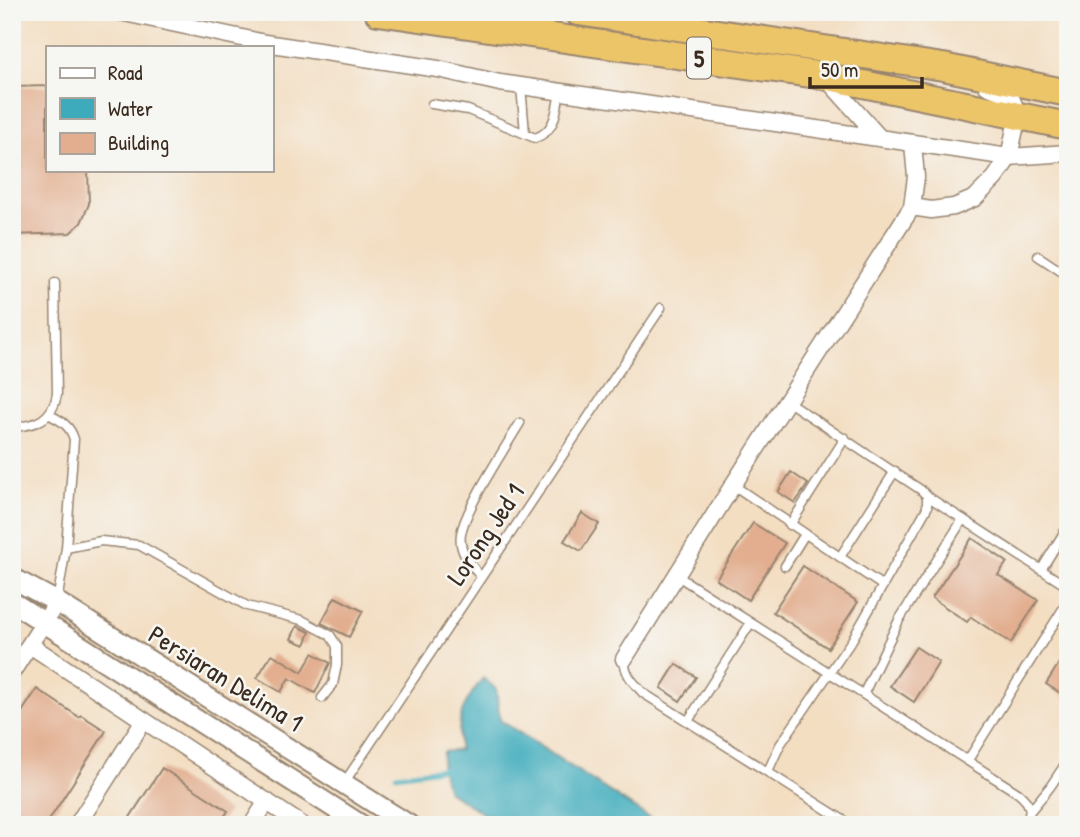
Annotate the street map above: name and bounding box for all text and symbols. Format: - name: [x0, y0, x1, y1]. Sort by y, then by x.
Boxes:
- road number: 5: [687, 38, 711, 78]
- legend: [46, 46, 273, 172]
- scale bar: [810, 46, 922, 90]
- text: 50 m: [821, 55, 858, 84]
- text: Road: [108, 58, 142, 87]
- text: Water: [108, 94, 153, 123]
- text: Building: [108, 128, 169, 157]
- street label: Lorong Jed 1: [438, 476, 532, 592]
- street label: Persiaran Delima 1: [142, 617, 310, 739]

